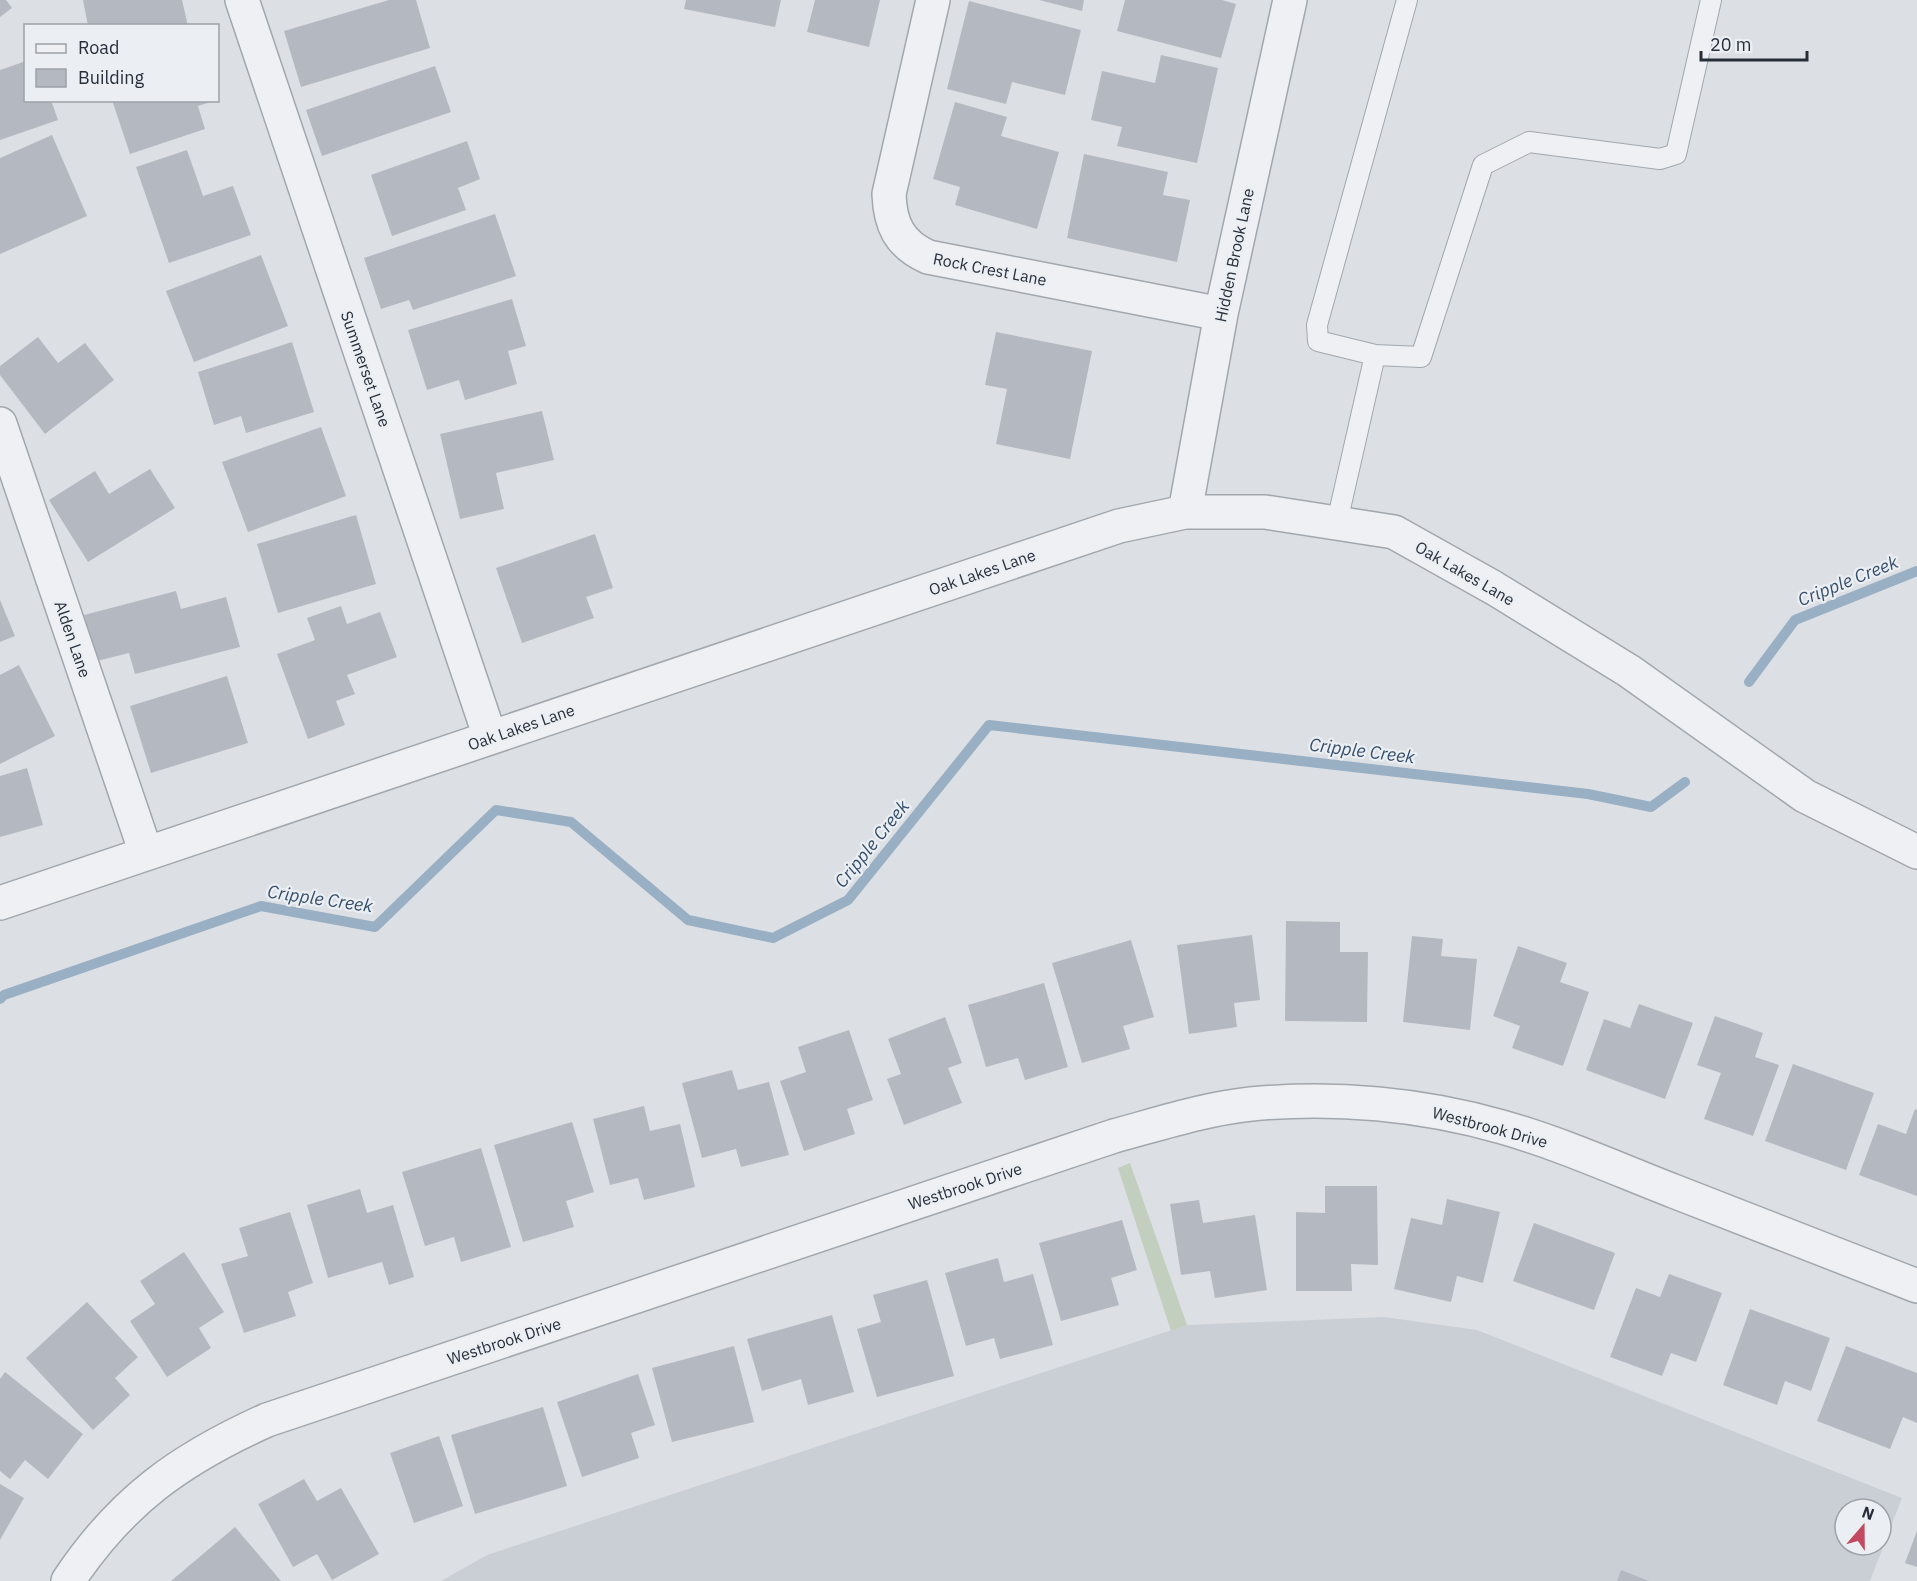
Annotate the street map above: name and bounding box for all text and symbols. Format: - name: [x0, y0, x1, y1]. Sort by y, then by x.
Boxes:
- legend: [24, 24, 219, 102]
- scale bar: [1701, 24, 1808, 62]
- text: 20 m: [1710, 33, 1752, 56]
- text: Road: [78, 36, 119, 59]
- text: Building: [78, 66, 145, 89]
- street label: Hidden Brook Lane: [1210, 186, 1258, 324]
- street label: Rock Crest Lane: [932, 248, 1049, 290]
- street label: Summerset Lane: [337, 308, 395, 430]
- street label: Oak Lakes Lane: [1412, 536, 1518, 610]
- street label: Oak Lakes Lane: [926, 544, 1038, 600]
- water label: Cripple Creek: [1794, 550, 1902, 611]
- street label: Alden Lane: [51, 598, 96, 680]
- street label: Oak Lakes Lane: [465, 699, 577, 755]
- water label: Cripple Creek: [1308, 733, 1417, 768]
- water label: Cripple Creek: [829, 795, 914, 892]
- water label: Cripple Creek: [266, 880, 375, 917]
- street label: Westbrook Drive: [1430, 1102, 1550, 1152]
- street label: Westbrook Drive: [906, 1158, 1025, 1214]
- street label: Westbrook Drive: [445, 1313, 564, 1369]
- north arrow: [1833, 1497, 1893, 1557]
- text: N: [1859, 1502, 1877, 1524]

